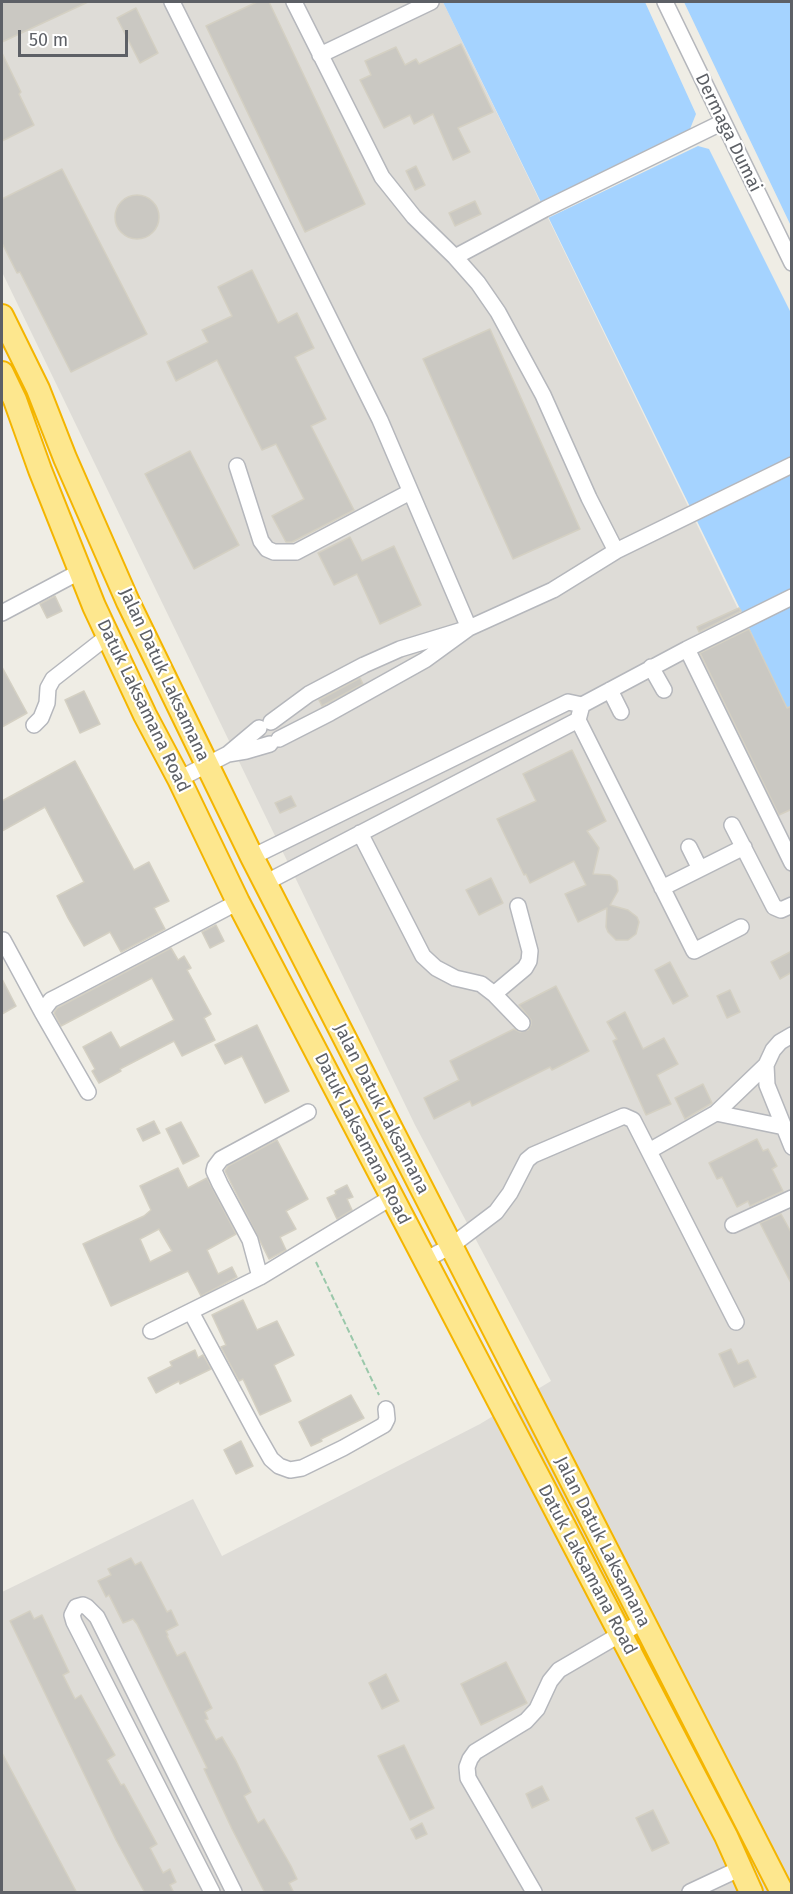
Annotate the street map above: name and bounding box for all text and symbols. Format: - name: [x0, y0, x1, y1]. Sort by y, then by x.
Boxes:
- scale bar: [21, 18, 130, 56]
- text: 50 m: [29, 29, 68, 51]
- street label: Dermaga Dumai: [690, 70, 766, 196]
- street label: Jalan Datuk Laksamana: [114, 585, 214, 765]
- street label: Datuk Laksamana Road: [92, 616, 194, 796]
- street label: Jalan Datuk Laksamana: [329, 1020, 433, 1198]
- street label: Datuk Laksamana Road: [309, 1050, 415, 1228]
- street label: Jalan Datuk Laksamana: [550, 1453, 654, 1631]
- street label: Datuk Laksamana Road: [533, 1481, 641, 1659]

